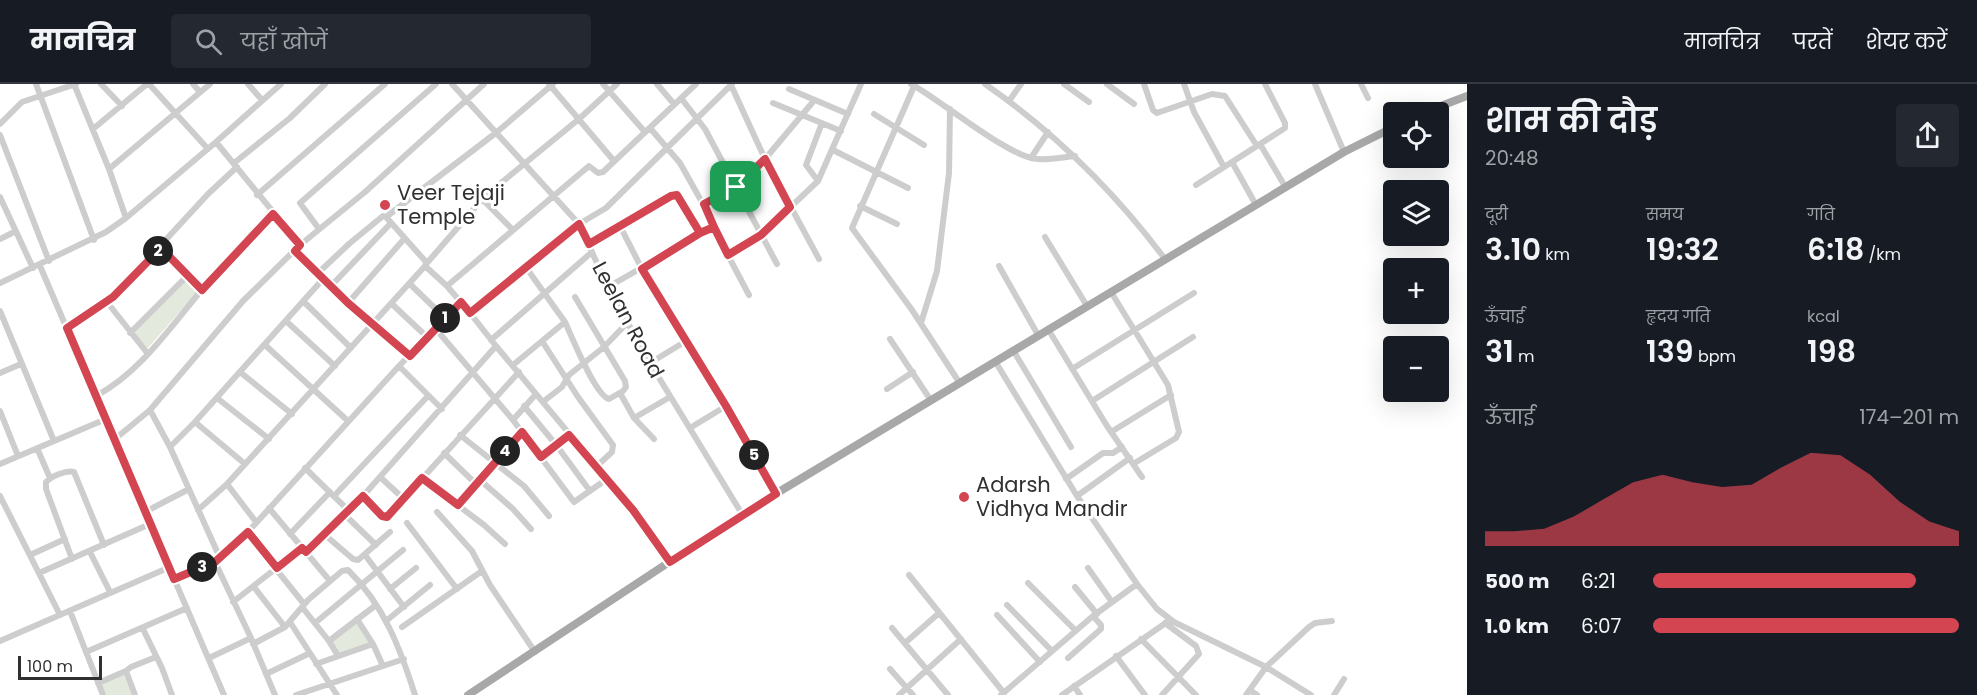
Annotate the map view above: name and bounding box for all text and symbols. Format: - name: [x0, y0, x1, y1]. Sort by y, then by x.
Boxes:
- search box: [171, 14, 591, 68]
- text: मानचित्र: [30, 21, 135, 60]
- icon: search: [192, 25, 225, 58]
- text: यहाँ खोजें: [240, 26, 327, 57]
- text: मानचित्र: [1684, 27, 1760, 56]
- text: परतें: [1793, 27, 1832, 56]
- text: शेयर करें: [1865, 27, 1947, 56]
- text: शाम की दौड़: [1485, 97, 1657, 144]
- map controls: [1383, 102, 1449, 402]
- button: locate: [1383, 102, 1449, 168]
- button: share: [1896, 104, 1959, 167]
- text: 20:48: [1485, 144, 1539, 172]
- pin: [710, 161, 761, 212]
- icon: arrive: [719, 170, 752, 203]
- place label: Veer Tejaji Temple: [397, 178, 505, 231]
- button: layers: [1383, 180, 1449, 246]
- marker: Veer Tejaji Temple: [378, 198, 392, 212]
- text: दूरी: [1485, 203, 1508, 226]
- text: समय: [1646, 203, 1683, 226]
- text: गति: [1807, 203, 1835, 226]
- text: 3.10: [1485, 228, 1541, 271]
- text: 19:32: [1646, 228, 1719, 271]
- text: 6:18: [1807, 228, 1864, 271]
- pin: 2: [143, 236, 173, 266]
- text: 2: [153, 239, 163, 262]
- text: km: [1541, 243, 1570, 266]
- text: /km: [1864, 243, 1901, 266]
- street label: Leelan Road: [586, 256, 671, 383]
- button: +: [1383, 258, 1449, 324]
- pin: 1: [430, 303, 460, 333]
- text: ऊँचाई: [1485, 305, 1525, 328]
- text: हृदय गति: [1646, 305, 1710, 328]
- text: kcal: [1807, 305, 1840, 328]
- text: 1: [442, 306, 448, 329]
- text: 31: [1485, 330, 1514, 373]
- text: 139: [1646, 330, 1694, 373]
- text: 198: [1807, 330, 1856, 373]
- button: −: [1383, 336, 1449, 402]
- text: m: [1514, 345, 1535, 368]
- text: bpm: [1694, 345, 1736, 368]
- text: ऊँचाई: [1485, 403, 1534, 431]
- text: 174–201 m: [1859, 403, 1959, 431]
- pin: 4: [490, 436, 520, 466]
- text: 4: [500, 439, 510, 462]
- pin: 5: [739, 440, 769, 470]
- text: 5: [749, 443, 759, 466]
- place label: Adarsh Vidhya Mandir: [976, 470, 1128, 523]
- marker: Adarsh Vidhya Mandir: [957, 490, 971, 504]
- pin: 3: [187, 552, 217, 582]
- text: 3: [197, 555, 207, 578]
- text: 500 m: [1485, 567, 1550, 595]
- text: 6:21: [1581, 567, 1616, 595]
- text: 1.0 km: [1485, 612, 1549, 640]
- text: 6:07: [1581, 612, 1621, 640]
- scale bar: [18, 653, 102, 680]
- text: 100 m: [27, 655, 73, 678]

